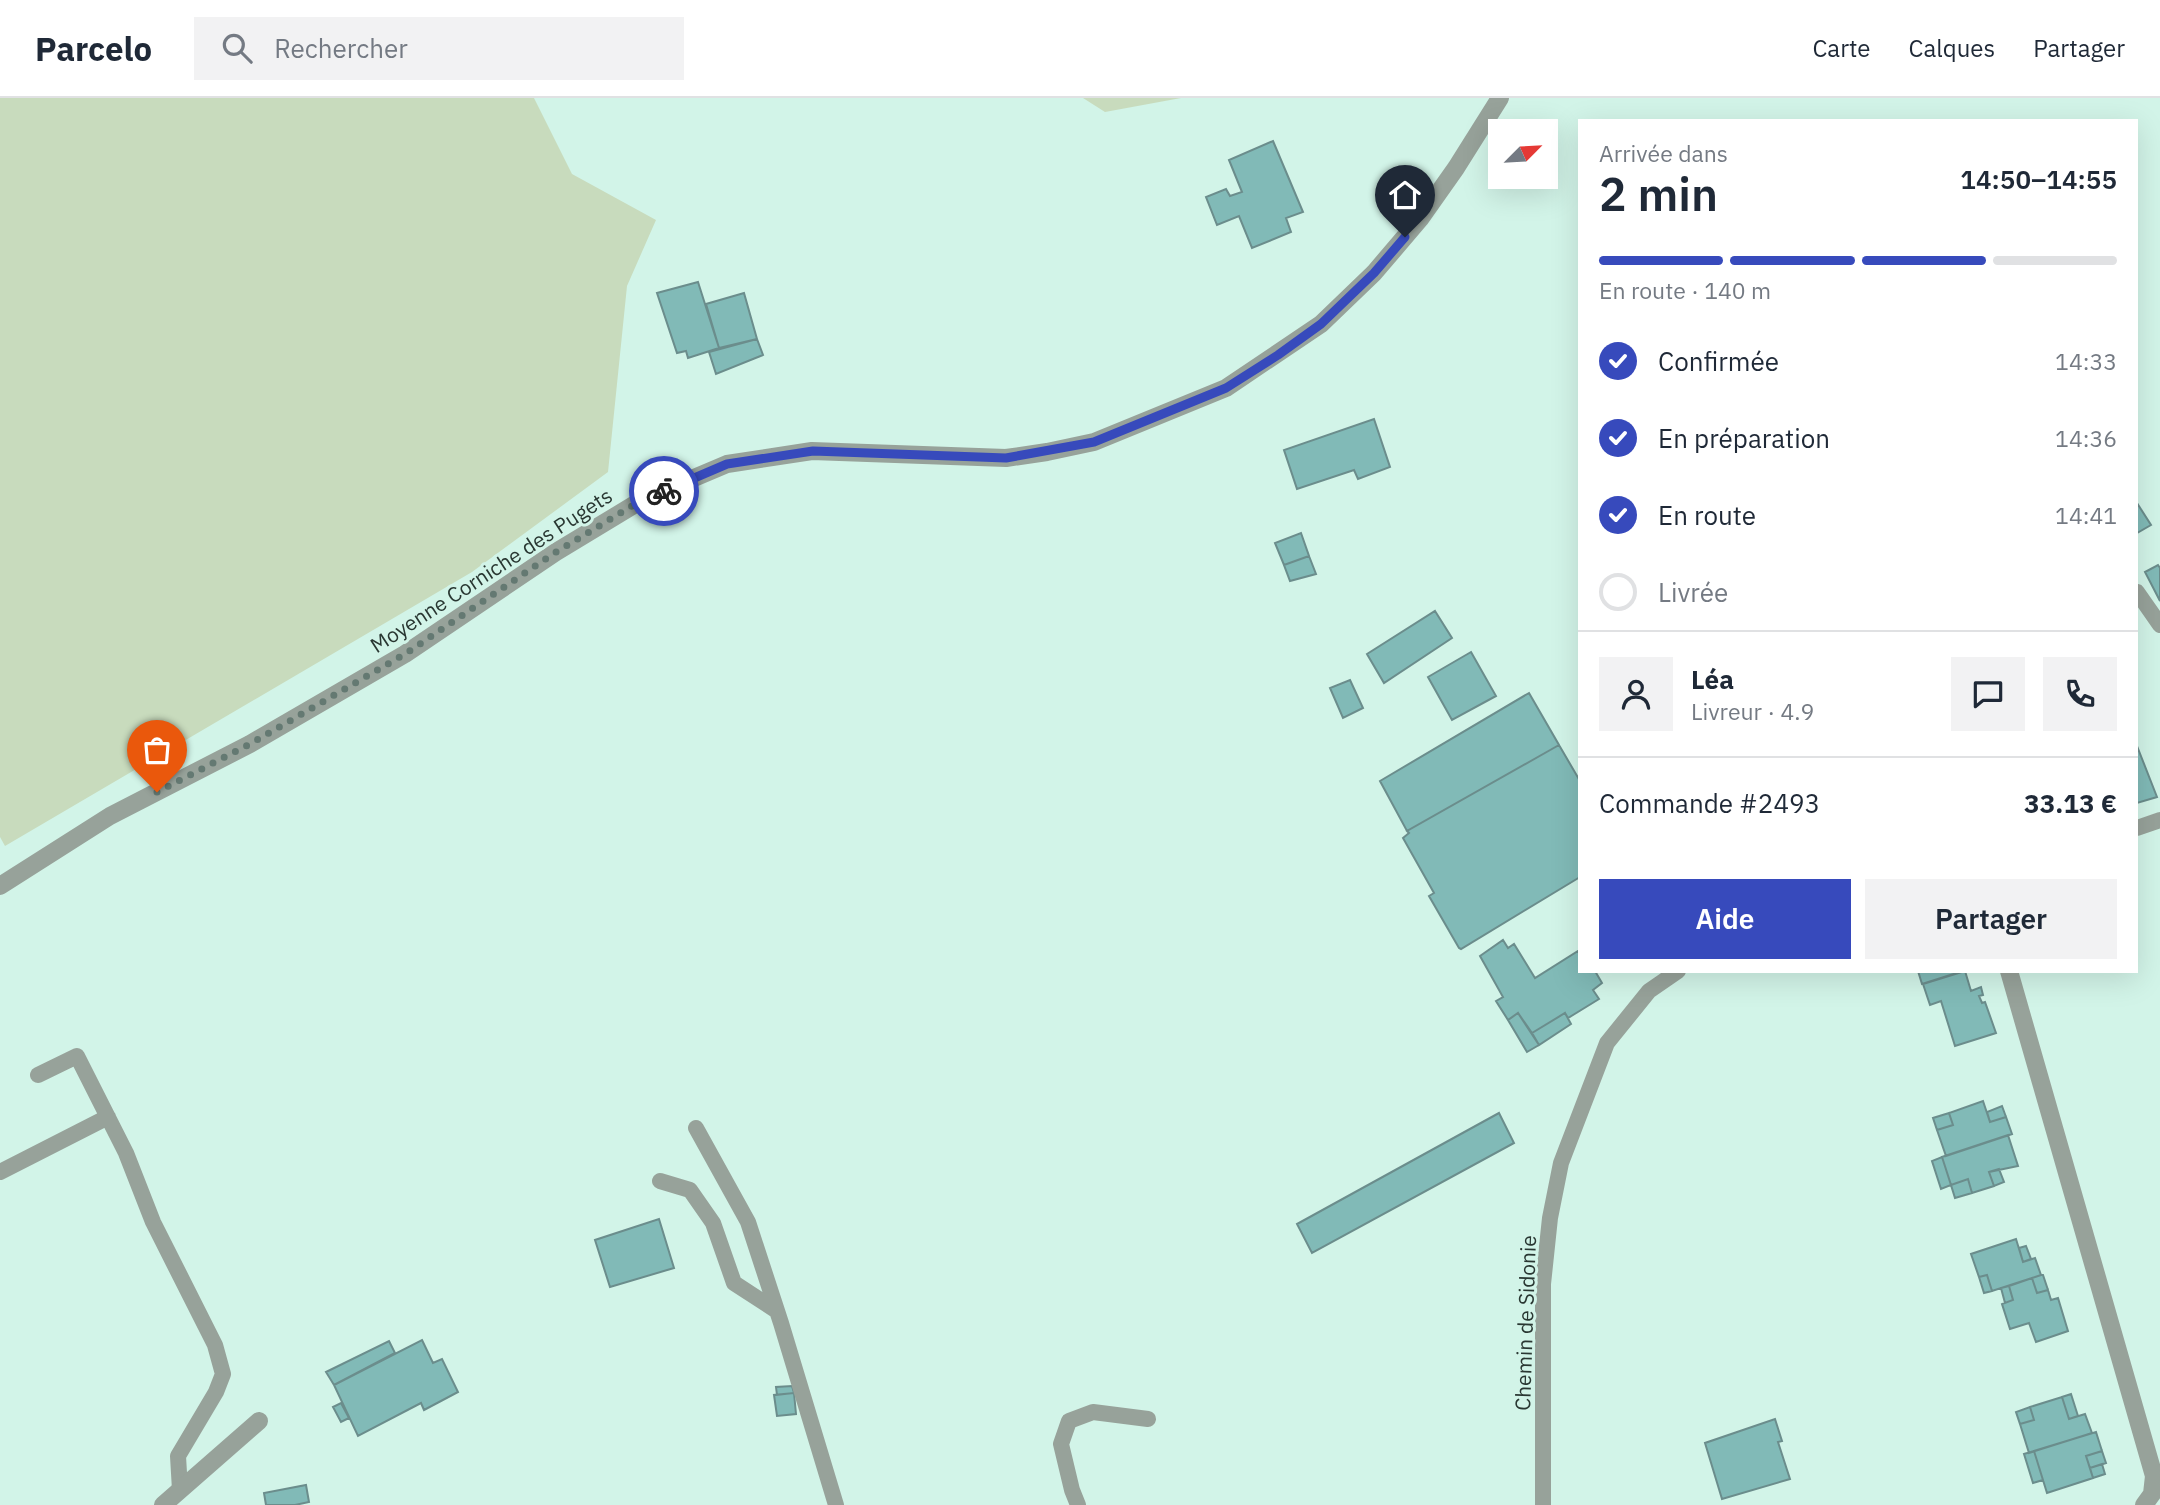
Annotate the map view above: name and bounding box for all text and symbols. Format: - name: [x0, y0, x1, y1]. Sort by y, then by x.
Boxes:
- search box: [194, 17, 684, 80]
- text: Parcelo: [35, 27, 152, 70]
- icon: search: [218, 29, 256, 67]
- text: Rechercher: [274, 31, 408, 65]
- text: Carte: [1812, 32, 1871, 64]
- text: Calques: [1909, 32, 1995, 64]
- text: Partager: [2033, 32, 2125, 64]
- north arrow: [1488, 119, 1558, 189]
- map controls: [1488, 119, 1558, 189]
- text: Arrivée dans: [1599, 138, 1728, 168]
- text: 14:50–14:55: [1960, 162, 2117, 196]
- text: 2 min: [1599, 164, 1718, 224]
- pin: [1375, 165, 1435, 237]
- icon: home: [1386, 176, 1424, 214]
- text: En route · 140 m: [1599, 275, 1771, 305]
- icon: check: [1599, 342, 1637, 380]
- text: Confirmée: [1658, 344, 1779, 378]
- text: 14:33: [2055, 346, 2117, 376]
- icon: check: [1599, 419, 1637, 457]
- text: En préparation: [1658, 421, 1830, 455]
- text: 14:36: [2055, 423, 2117, 453]
- courier: [629, 456, 699, 526]
- icon: bike: [645, 472, 683, 510]
- street label: Moyenne Corniche des Pugets: [365, 481, 617, 659]
- icon: check: [1599, 496, 1637, 534]
- text: En route: [1658, 498, 1756, 532]
- text: 14:41: [2055, 500, 2117, 530]
- text: Livrée: [1658, 575, 1728, 609]
- button: person: [1599, 657, 1673, 731]
- button: chat: [1951, 657, 2025, 731]
- button: phone: [2043, 657, 2117, 731]
- text: Léa: [1691, 662, 1734, 696]
- text: Livreur · 4.9: [1691, 696, 1814, 726]
- pin: [127, 720, 187, 792]
- icon: bag: [138, 731, 176, 769]
- text: Commande #2493: [1599, 786, 1820, 820]
- text: 33.13 €: [2024, 786, 2117, 820]
- button: Aide: [1599, 879, 1851, 959]
- button: Partager: [1865, 879, 2117, 959]
- street label: Chemin de Sidonie: [1508, 1235, 1542, 1411]

